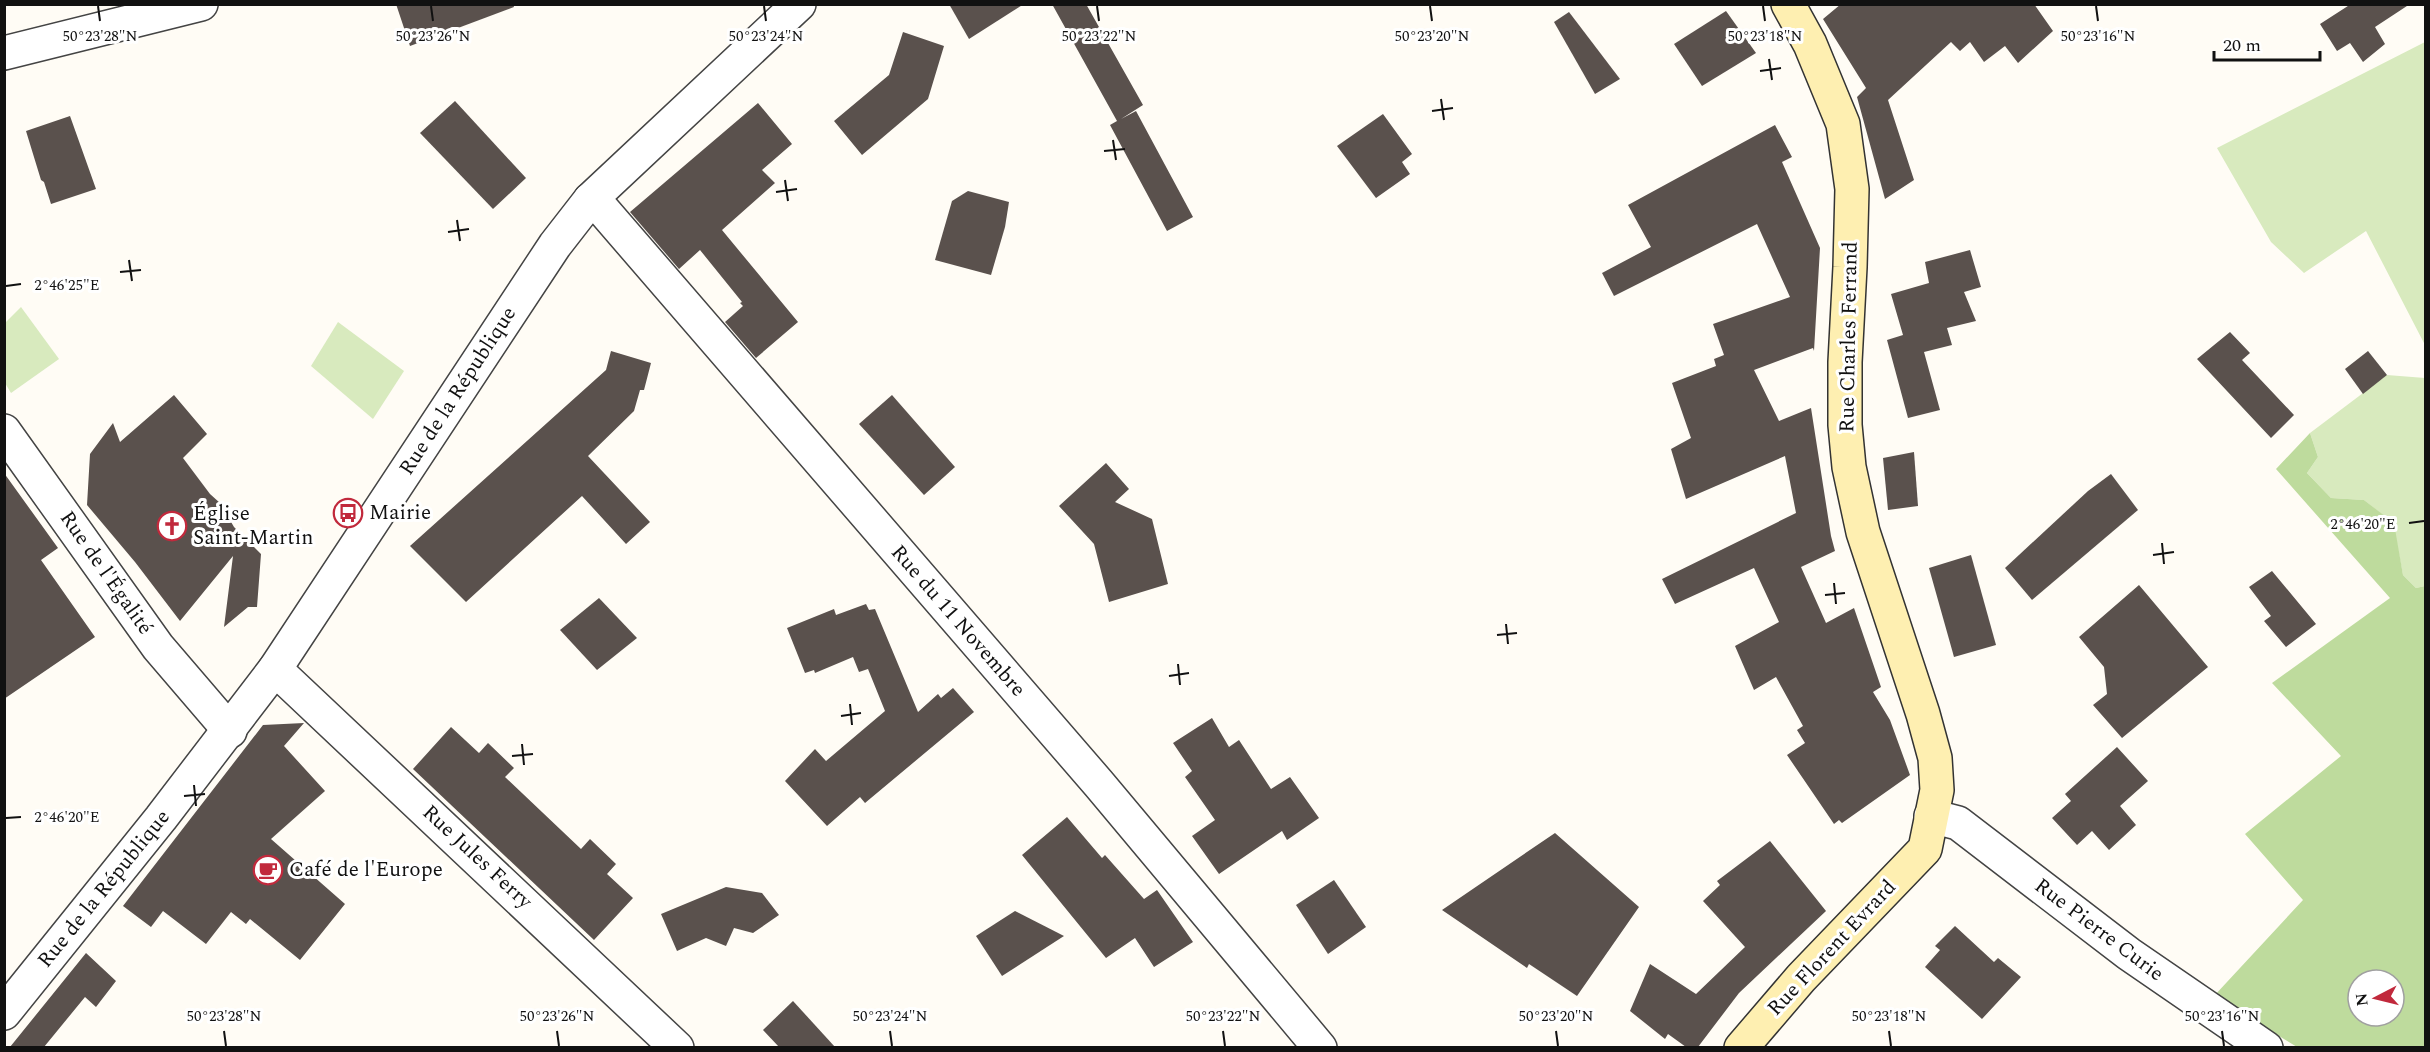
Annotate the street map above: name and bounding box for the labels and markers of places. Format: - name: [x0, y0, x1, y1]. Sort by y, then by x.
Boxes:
- bus stop icon: Mairie: [332, 497, 364, 529]
- place label: Mairie: [369, 497, 431, 529]
- place label: Église Saint-Martin: [193, 498, 314, 554]
- church icon: Église Saint-Martin: [156, 510, 188, 542]
- cafe icon: Café de l'Europe: [252, 854, 284, 886]
- place label: Café de l'Europe: [289, 854, 443, 886]

